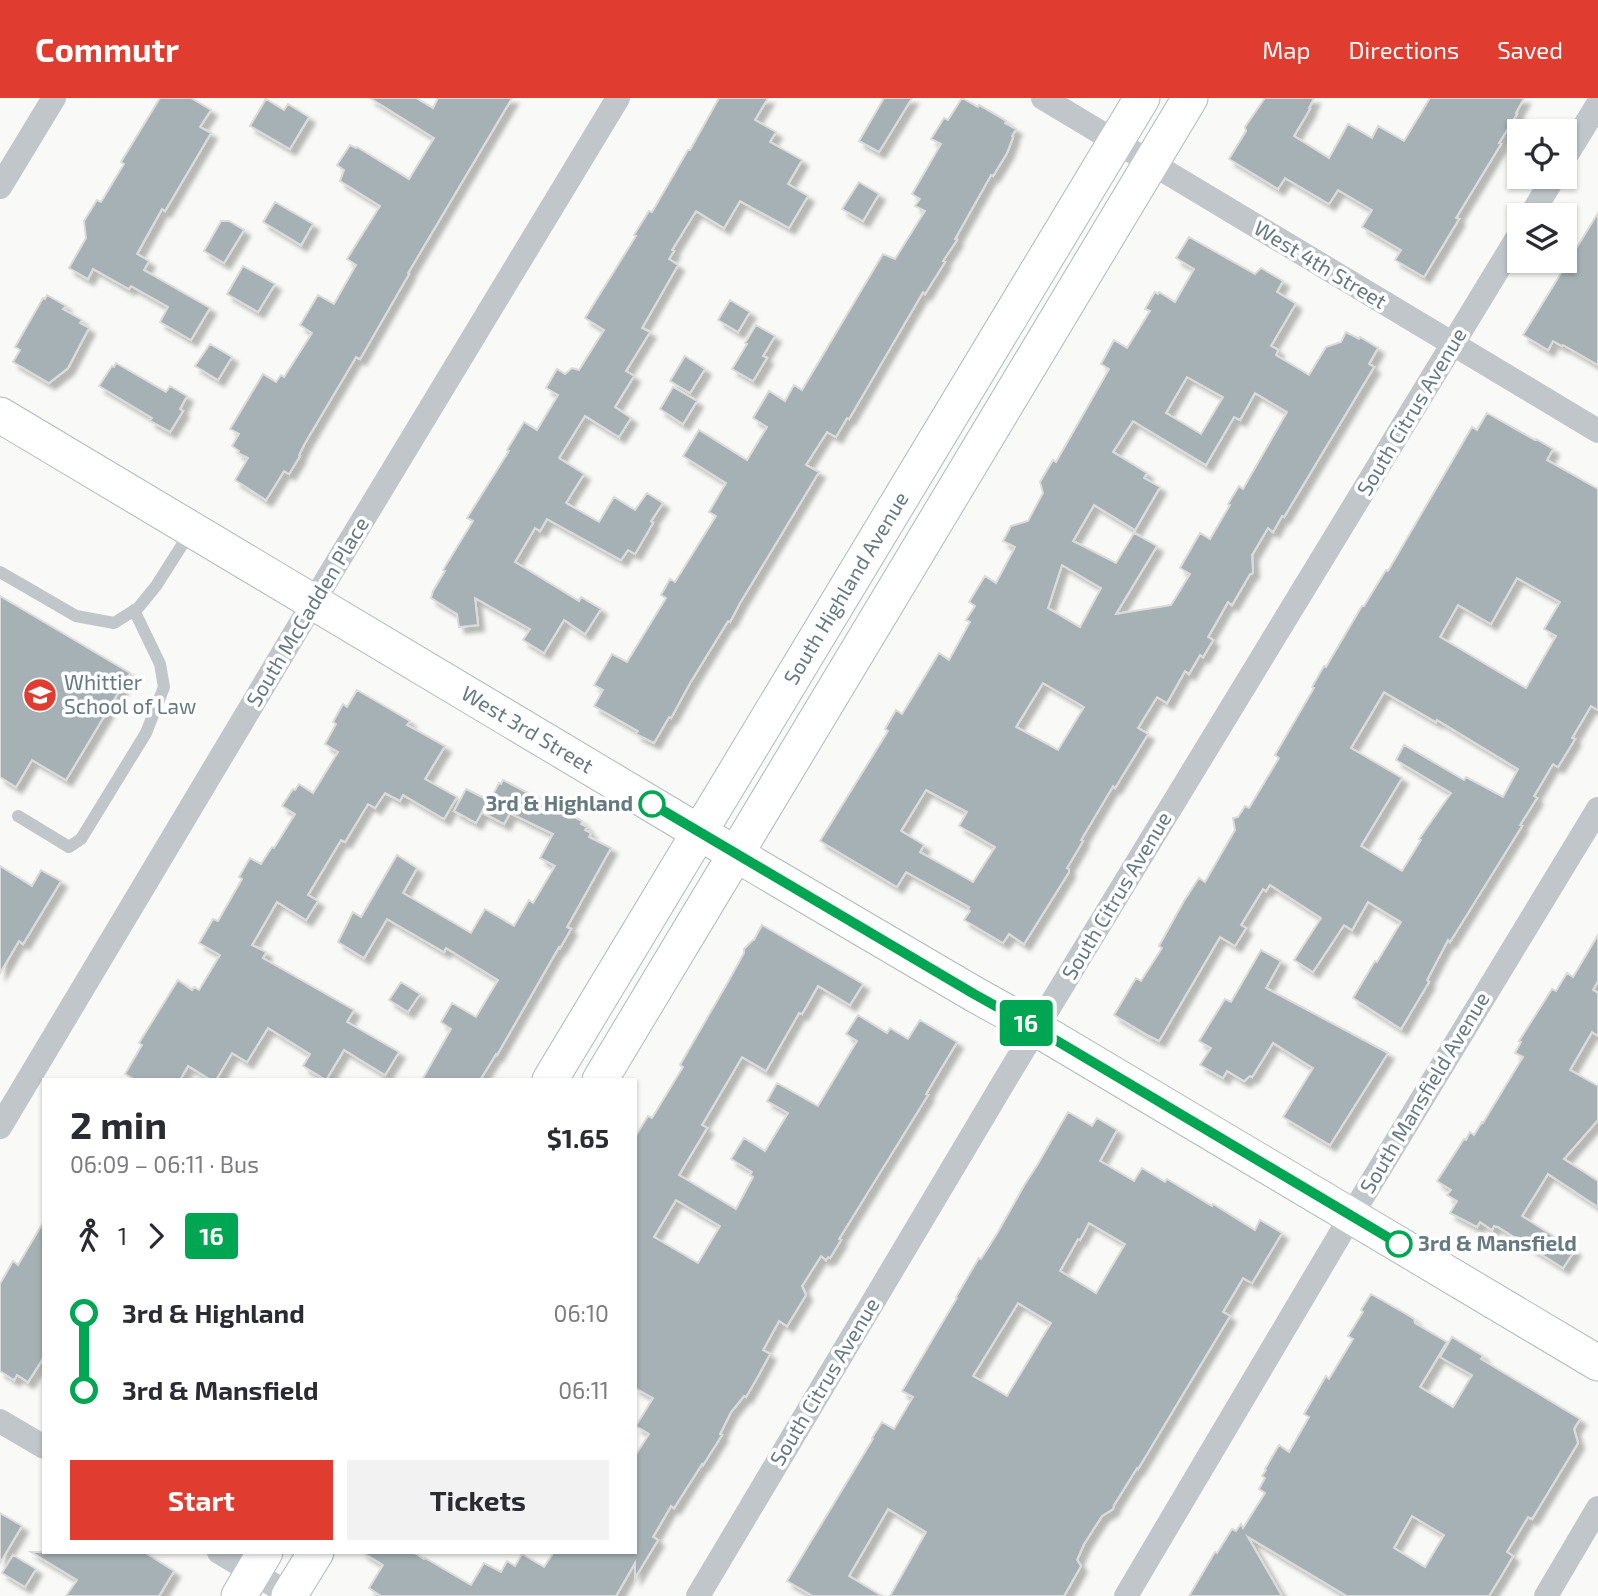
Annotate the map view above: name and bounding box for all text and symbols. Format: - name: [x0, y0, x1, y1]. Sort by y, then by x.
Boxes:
- text: Commutr: [35, 29, 179, 69]
- text: Map: [1262, 35, 1310, 64]
- text: Directions: [1348, 35, 1459, 64]
- text: Saved: [1497, 35, 1563, 64]
- map controls: [1507, 119, 1577, 273]
- button: locate: [1507, 119, 1577, 189]
- button: layers: [1507, 203, 1577, 273]
- street label: West 4th Street: [1250, 214, 1392, 313]
- street label: South Citrus Avenue: [1351, 323, 1471, 500]
- street label: South Highland Avenue: [777, 487, 913, 688]
- street label: South McCadden Place: [240, 512, 373, 710]
- place label: Whittier School of Law: [64, 669, 196, 718]
- school or university icon: Whittier School of Law: [21, 676, 59, 714]
- street label: West 3rd Street: [457, 680, 598, 777]
- place label: 3rd & Highland: [485, 790, 633, 815]
- marker: 3rd & Highland: [639, 791, 665, 817]
- street label: South Citrus Avenue: [1056, 807, 1176, 984]
- street label: South Mansfield Avenue: [1354, 987, 1494, 1197]
- line badge: 16: [995, 1000, 1058, 1046]
- text: 16: [1014, 1008, 1038, 1037]
- text: 2 min: [70, 1101, 167, 1147]
- text: $1.65: [547, 1122, 609, 1153]
- text: 06:09 – 06:11 · Bus: [70, 1150, 259, 1178]
- icon: walk: [70, 1217, 108, 1255]
- icon: forward: [137, 1217, 175, 1255]
- text: 16: [199, 1221, 224, 1250]
- text: 1: [118, 1222, 127, 1250]
- place label: 3rd & Mansfield: [1418, 1230, 1577, 1255]
- marker: 3rd & Mansfield: [1386, 1231, 1412, 1257]
- street label: South Citrus Avenue: [764, 1293, 884, 1470]
- text: 3rd & Highland: [122, 1297, 305, 1328]
- text: 06:10: [554, 1299, 609, 1327]
- text: 3rd & Mansfield: [122, 1374, 318, 1405]
- text: 06:11: [558, 1376, 609, 1404]
- button: Start: [70, 1460, 333, 1540]
- button: Tickets: [347, 1460, 609, 1540]

